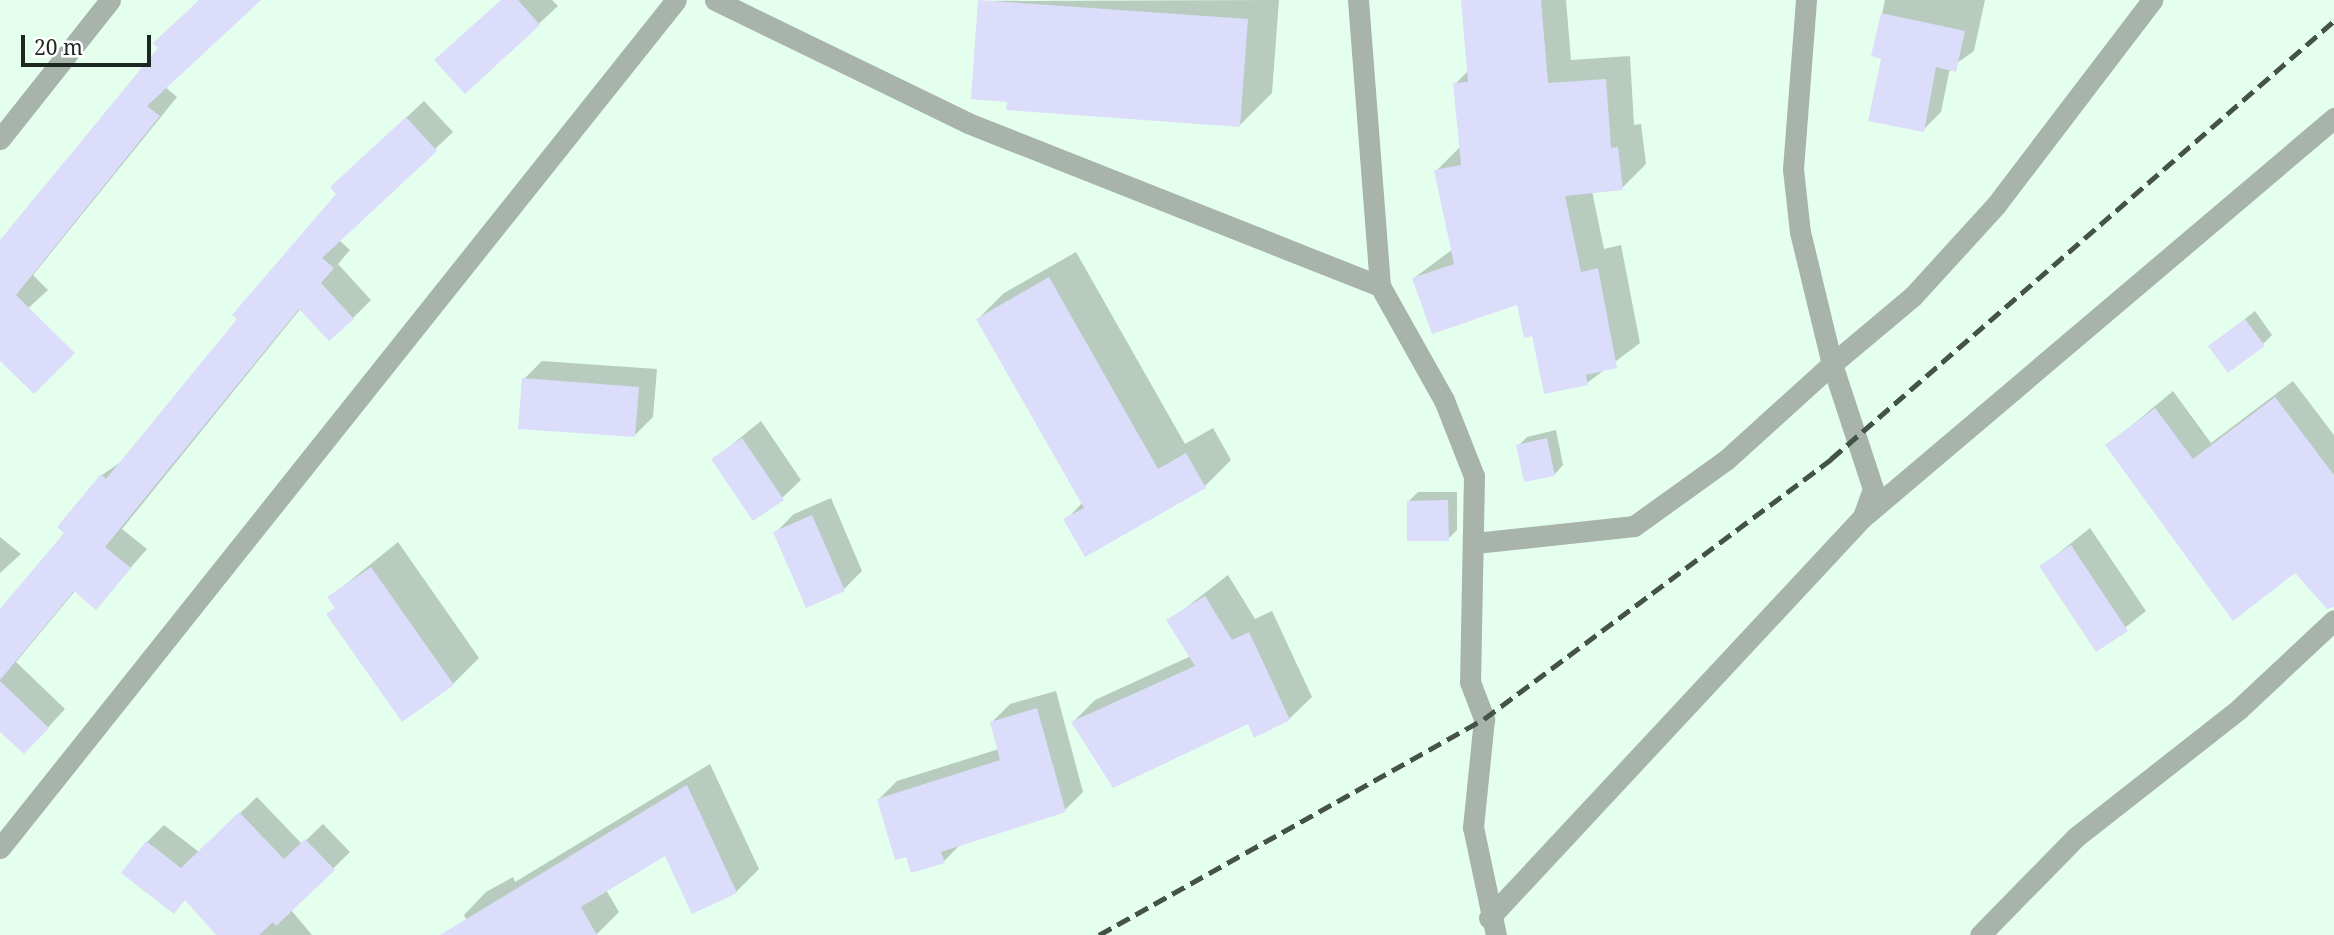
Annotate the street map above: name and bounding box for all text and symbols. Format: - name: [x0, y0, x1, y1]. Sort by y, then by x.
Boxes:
- scale bar: [24, 21, 154, 65]
- text: 20 m: [34, 33, 83, 61]

